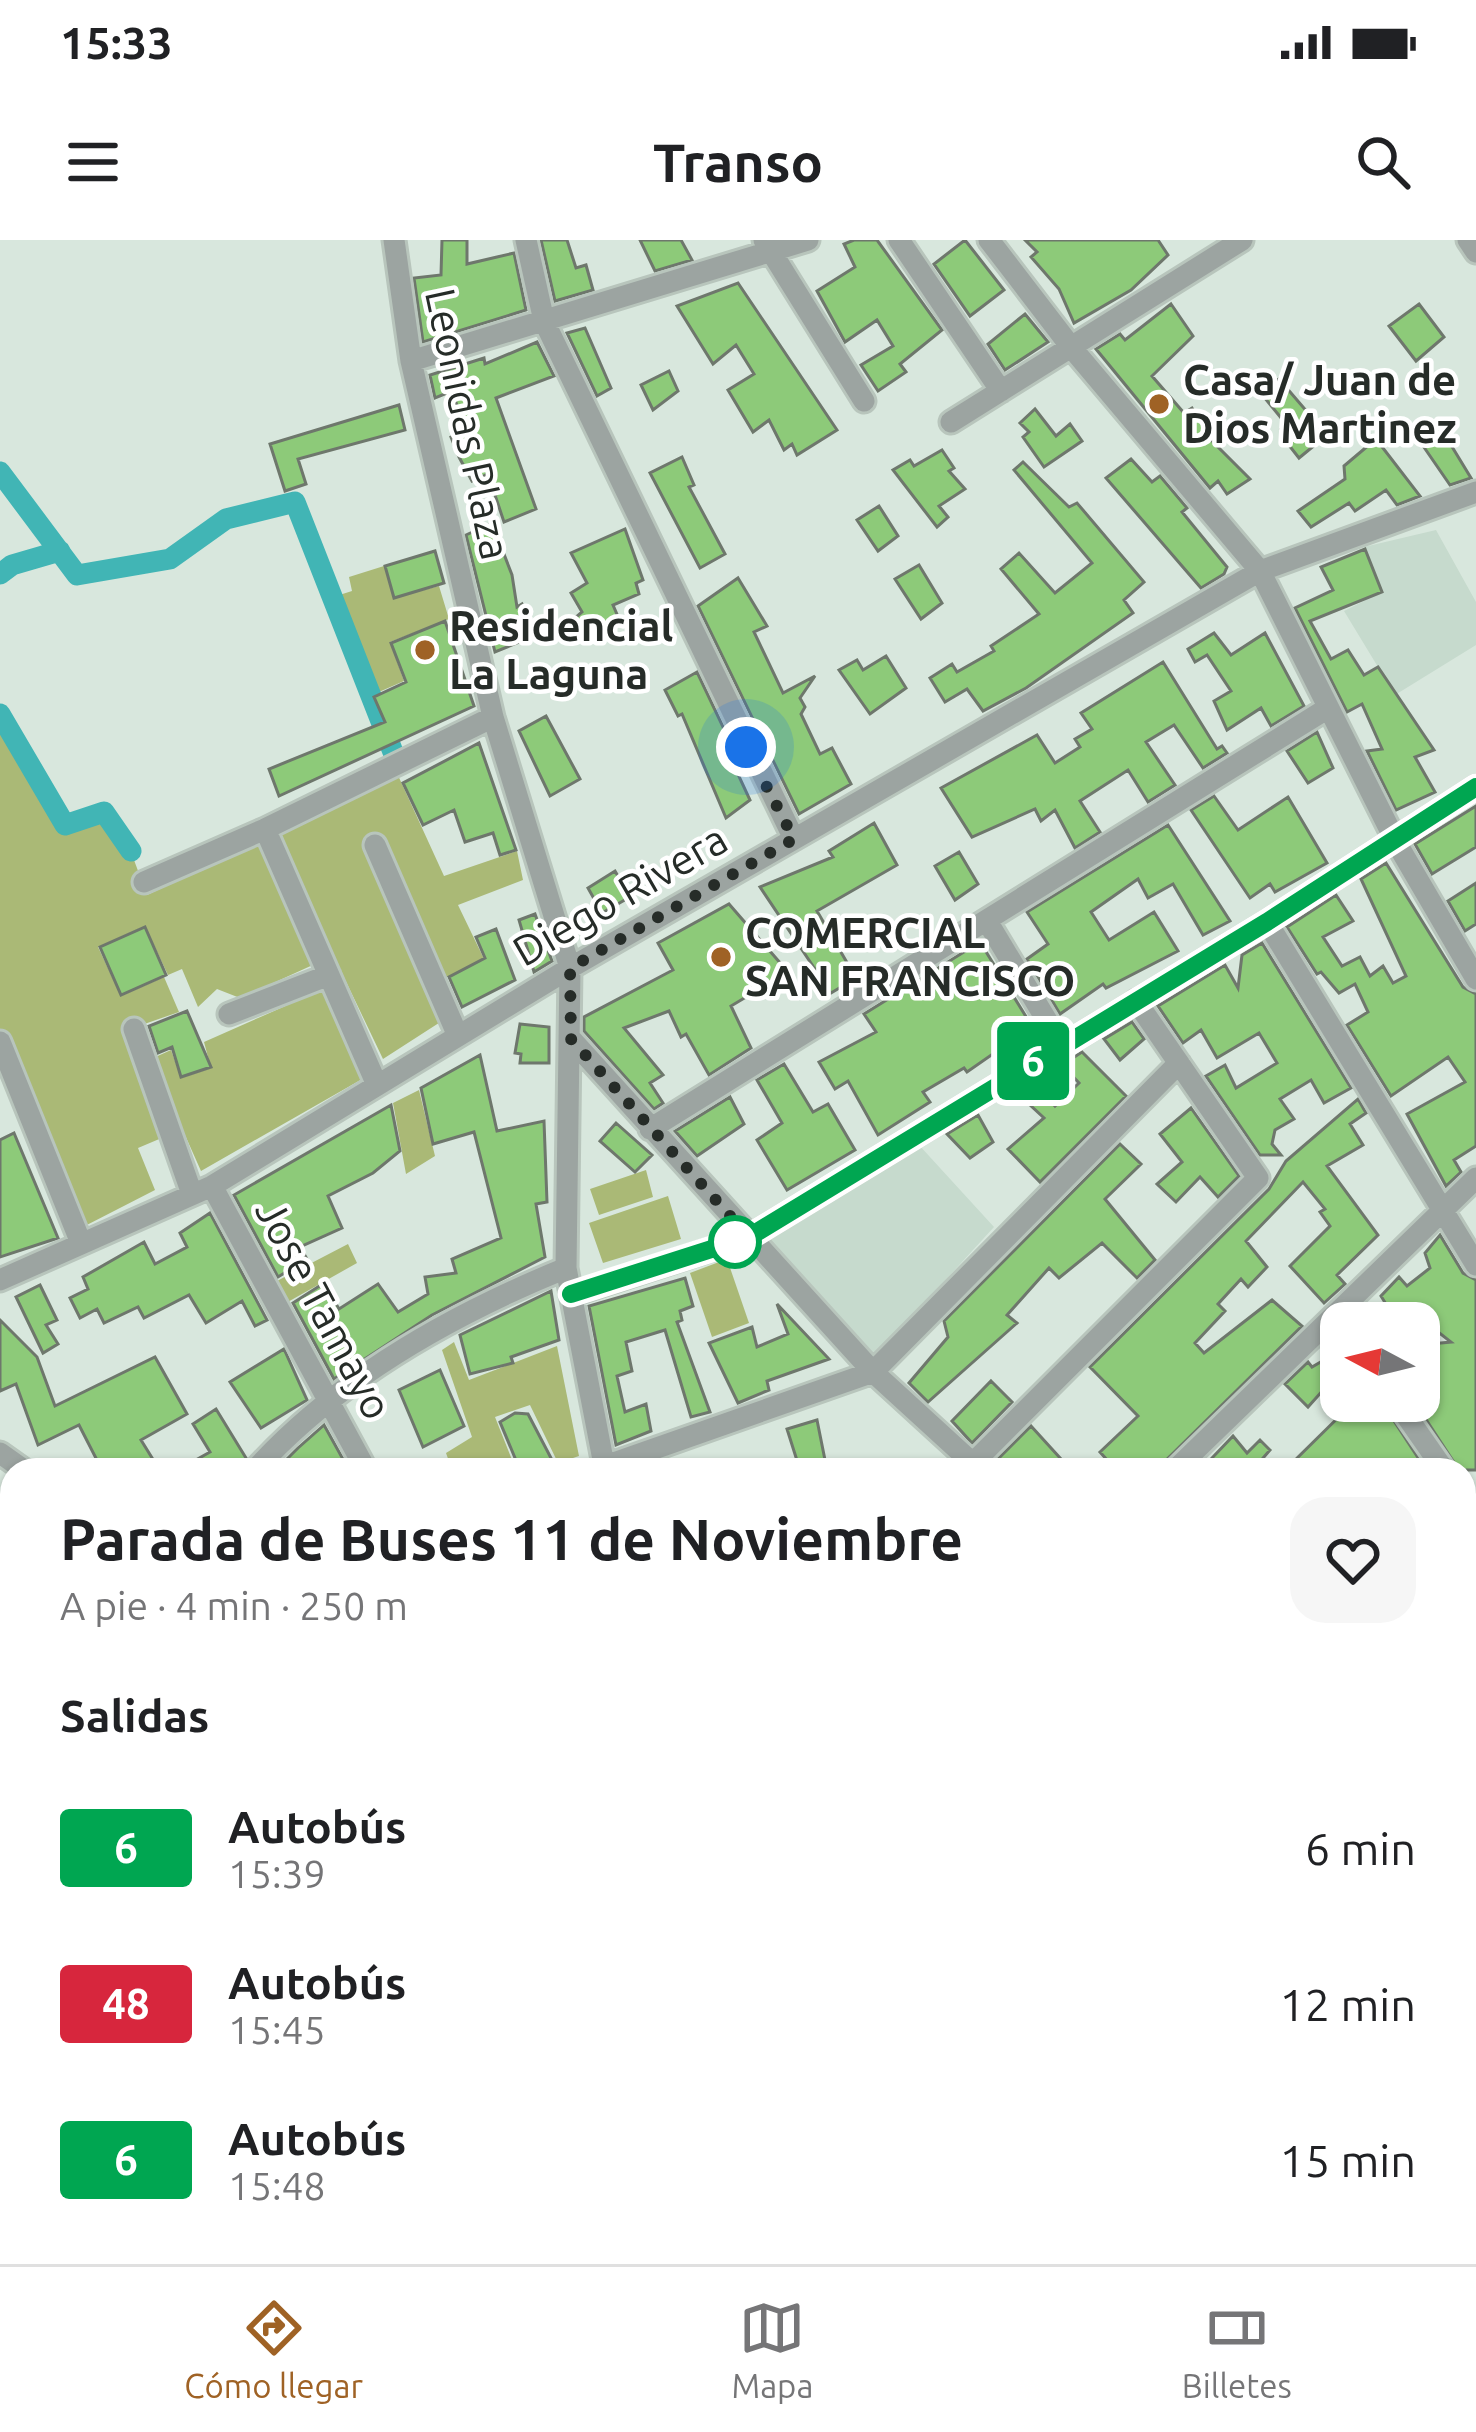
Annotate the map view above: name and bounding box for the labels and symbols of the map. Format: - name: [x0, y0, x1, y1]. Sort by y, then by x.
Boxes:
- street label: Leonidas Plaza: [417, 284, 520, 564]
- place label: Casa/ Juan de Dios Martinez: [1183, 356, 1457, 451]
- marker: Casa/ Juan de Dios Martinez: [1146, 391, 1172, 417]
- place label: Residencial La Laguna: [449, 602, 673, 697]
- marker: Residencial La Laguna: [412, 637, 438, 663]
- your location: [716, 717, 776, 777]
- street label: Diego Rivera: [505, 815, 735, 975]
- place label: COMERCIAL SAN FRANCISCO: [745, 909, 1075, 1004]
- marker: COMERCIAL SAN FRANCISCO: [708, 944, 734, 970]
- line badge: 6: [994, 1022, 1072, 1100]
- street label: Jose Tamayo: [247, 1191, 402, 1427]
- unlabelled marker: [710, 1217, 760, 1267]
- north arrow: [1320, 1302, 1440, 1422]

